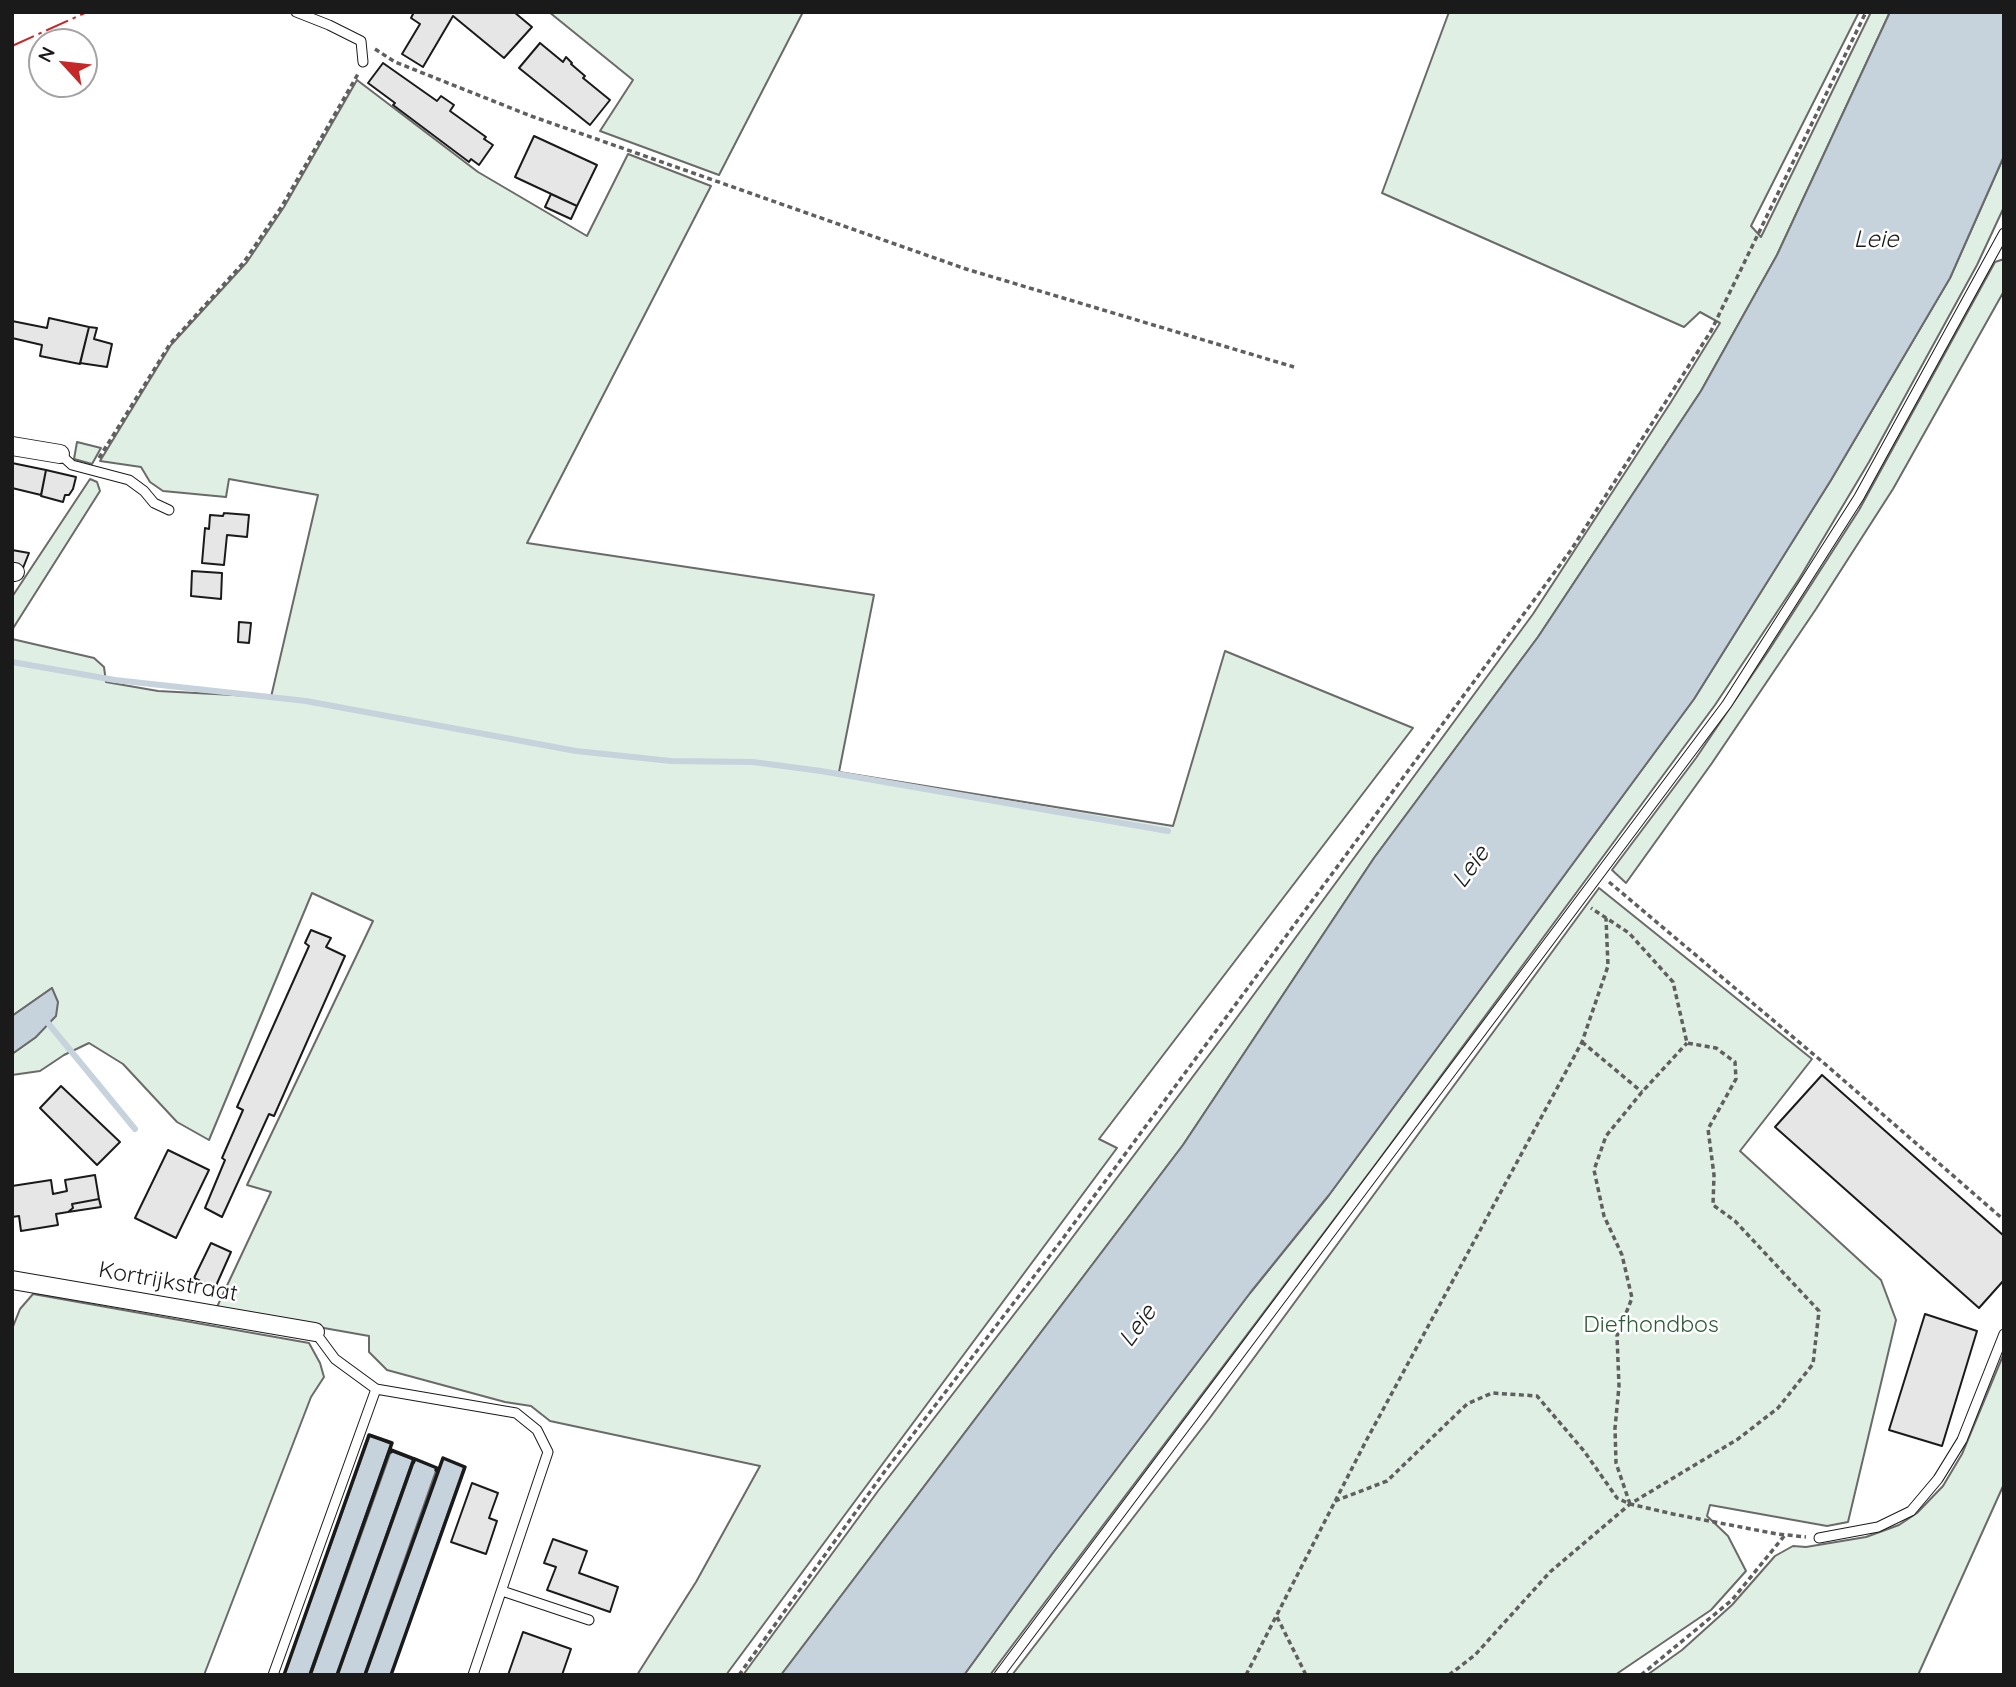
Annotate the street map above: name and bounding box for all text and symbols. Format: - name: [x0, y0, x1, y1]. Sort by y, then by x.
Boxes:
- north arrow: [28, 28, 98, 98]
- text: N: [32, 43, 60, 66]
- water label: Leie: [1853, 226, 1899, 254]
- water label: Leie: [1446, 840, 1496, 894]
- street label: Kortrijkstraat: [96, 1256, 240, 1308]
- water label: Leie: [1113, 1299, 1163, 1353]
- park label: Diefhondbos: [1583, 1311, 1719, 1339]

